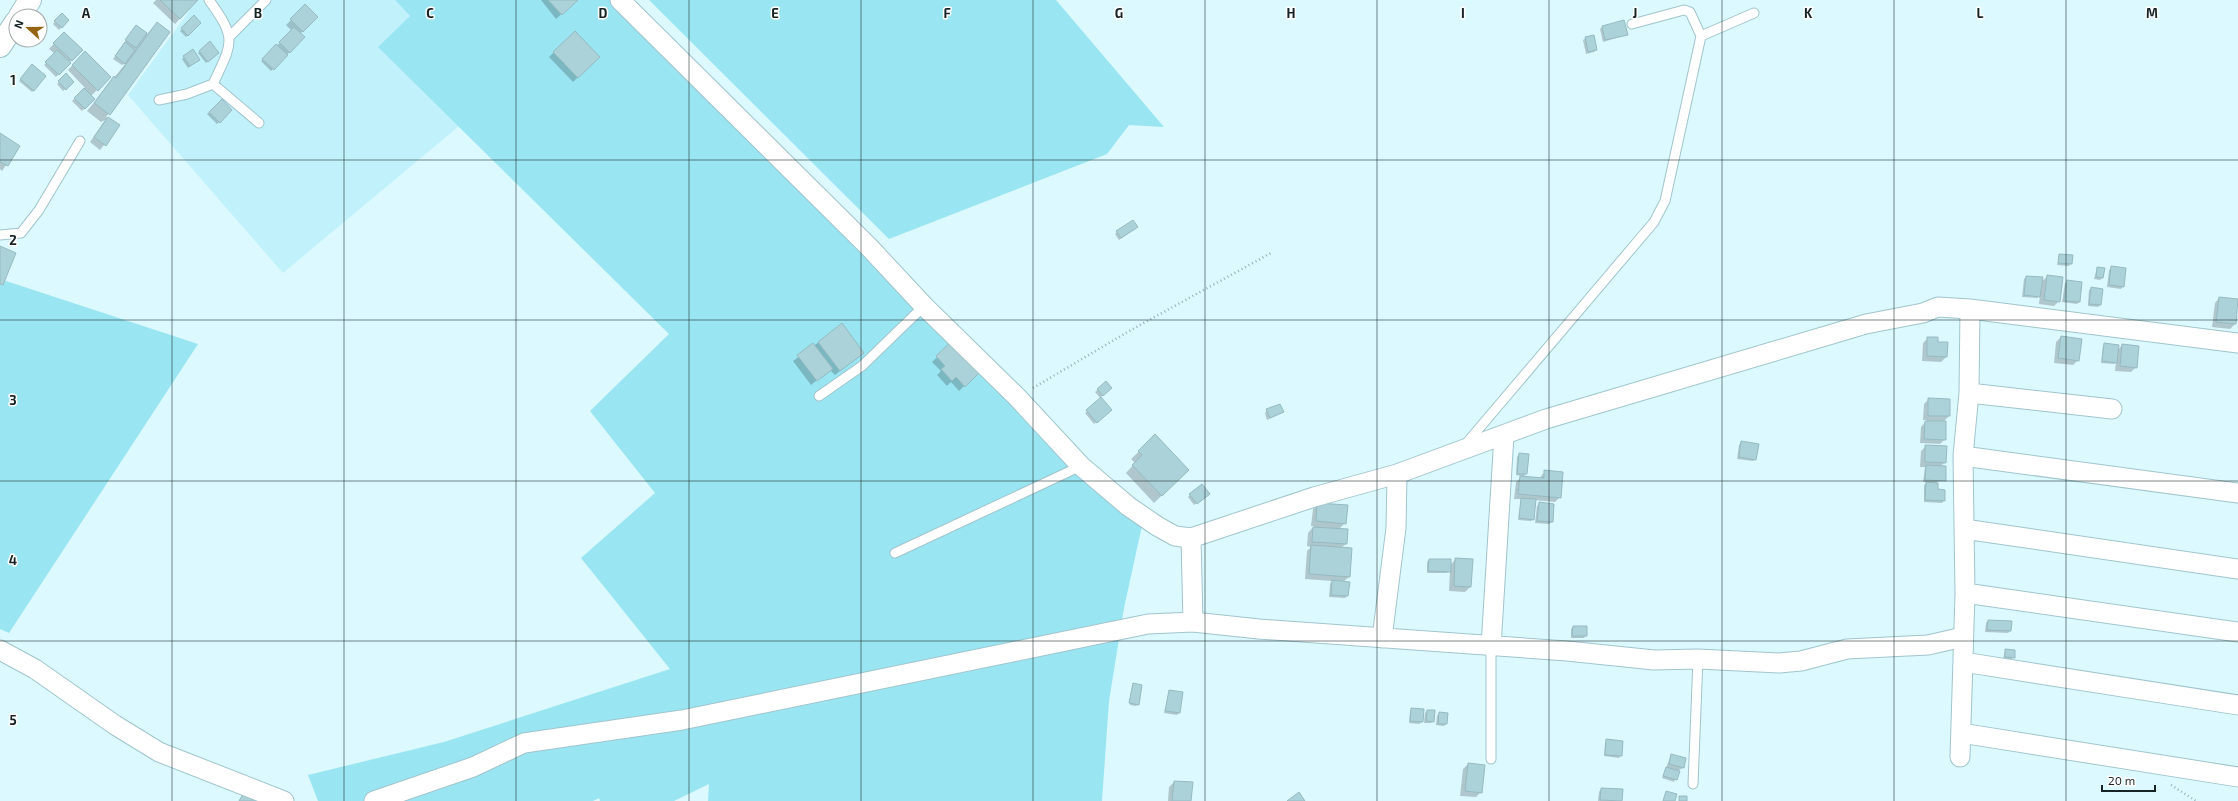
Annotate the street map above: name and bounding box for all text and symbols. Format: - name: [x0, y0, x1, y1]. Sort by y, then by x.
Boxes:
- text: A: [82, 5, 91, 21]
- text: B: [254, 5, 262, 21]
- text: C: [426, 5, 434, 21]
- text: D: [599, 5, 608, 21]
- text: E: [771, 5, 779, 21]
- text: F: [943, 5, 951, 21]
- text: G: [1115, 5, 1123, 21]
- text: H: [1287, 5, 1296, 21]
- text: I: [1461, 5, 1465, 21]
- text: J: [1633, 5, 1637, 21]
- text: K: [1804, 5, 1813, 21]
- text: L: [1977, 5, 1984, 21]
- text: M: [2146, 5, 2158, 21]
- north arrow: [8, 8, 48, 48]
- text: N: [11, 18, 26, 30]
- text: 1: [10, 72, 16, 88]
- text: 2: [9, 232, 17, 248]
- text: 3: [9, 392, 17, 408]
- text: 4: [9, 552, 17, 568]
- text: 5: [9, 712, 17, 728]
- scale bar: [2102, 767, 2155, 793]
- text: 20 m: [2108, 773, 2135, 787]

